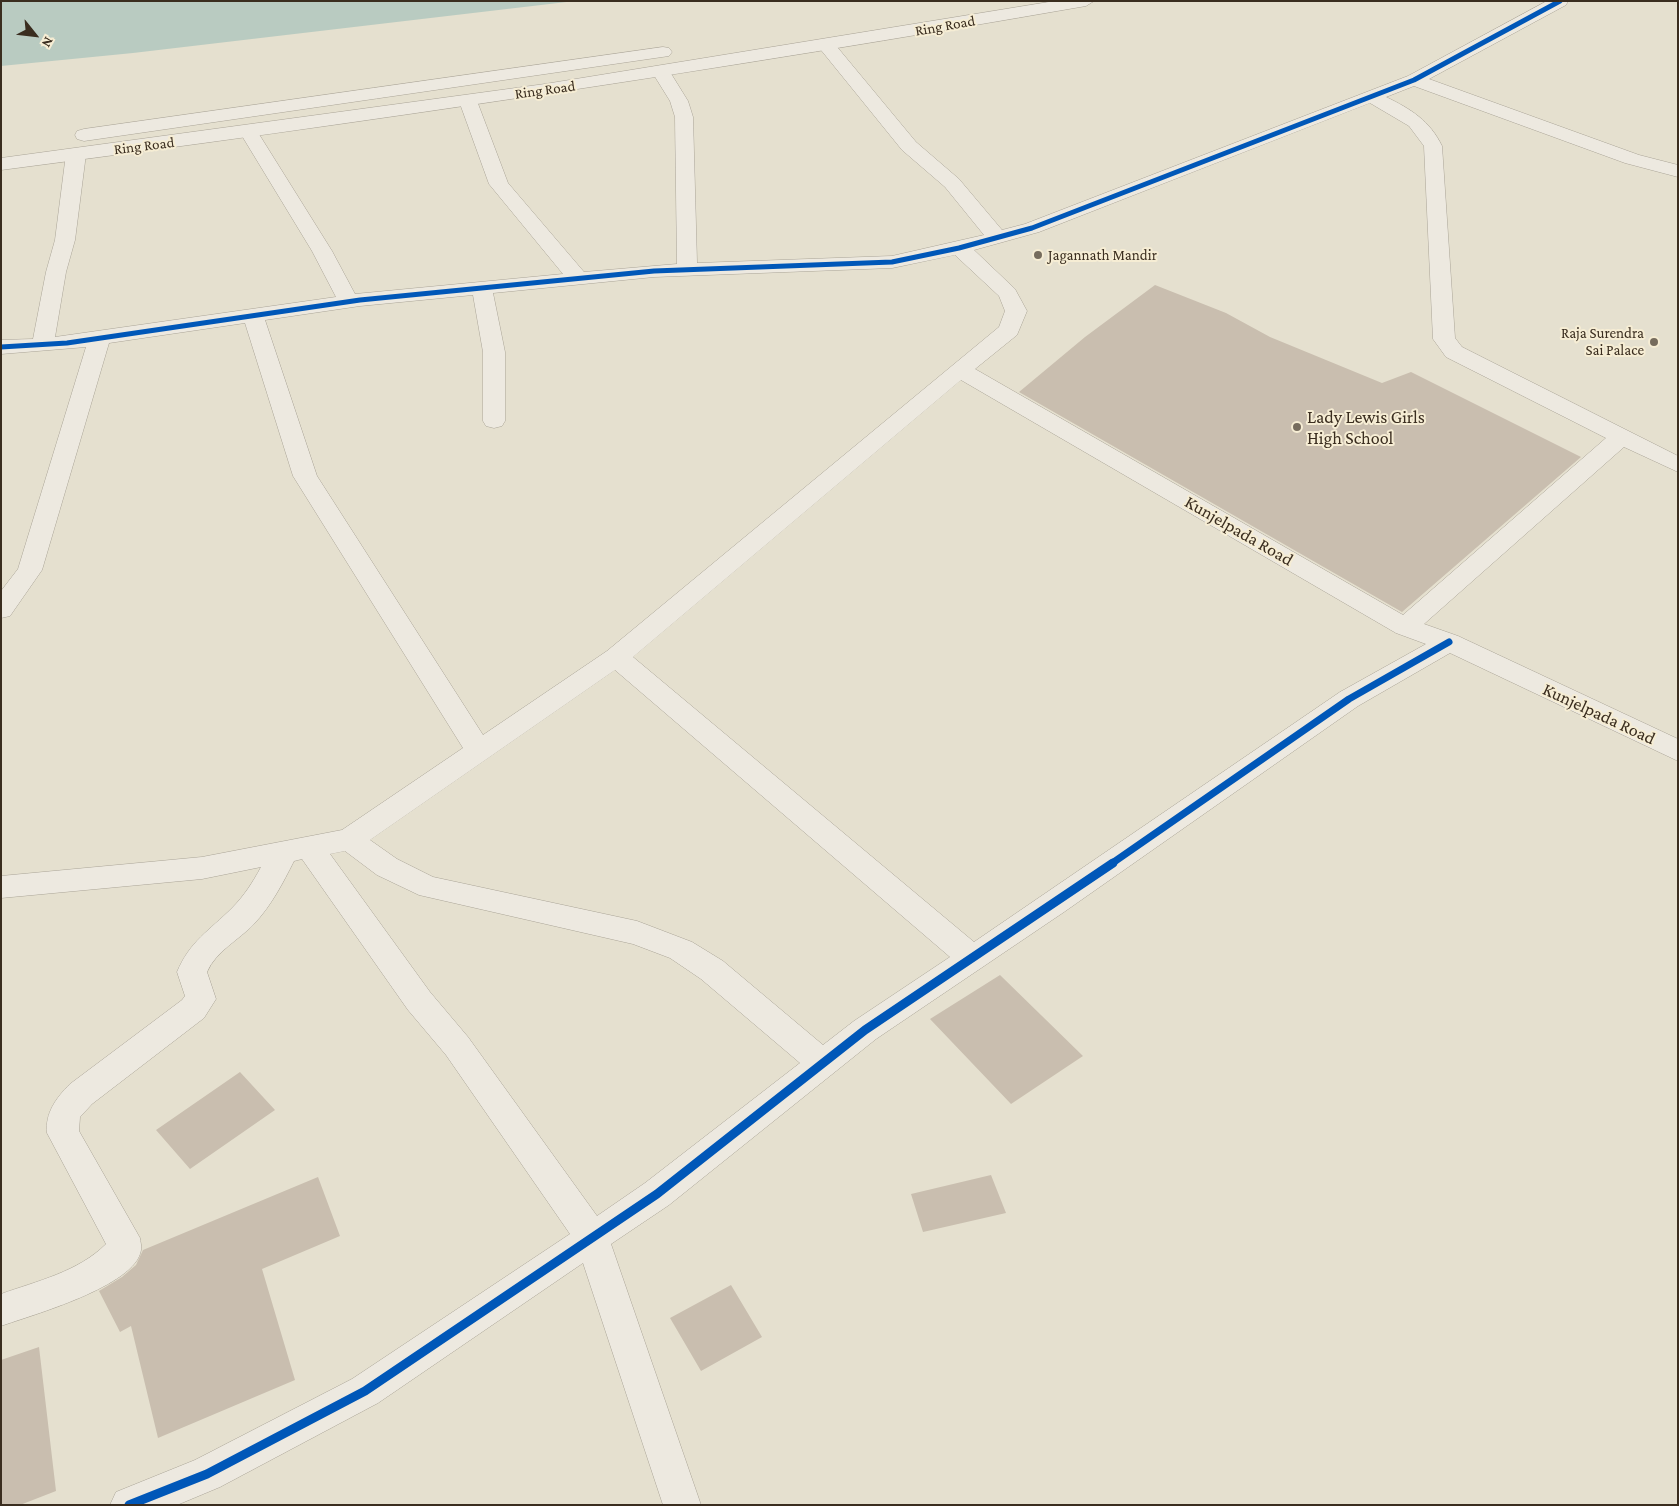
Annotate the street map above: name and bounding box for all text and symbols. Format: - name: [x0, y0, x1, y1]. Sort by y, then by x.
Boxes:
- north arrow: [10, 10, 60, 60]
- street label: Ring Road: [914, 12, 976, 40]
- text: N: [39, 34, 57, 50]
- street label: Ring Road: [514, 77, 576, 103]
- street label: Ring Road: [113, 133, 175, 159]
- place label: Jagannath Mandir: [1048, 246, 1157, 264]
- marker: Jagannath Mandir: [1032, 249, 1044, 261]
- place label: Raja Surendra Sai Palace: [1561, 324, 1644, 359]
- marker: Raja Surendra Sai Palace: [1648, 336, 1660, 348]
- place label: Lady Lewis Girls High School: [1307, 406, 1425, 448]
- marker: Lady Lewis Girls High School: [1291, 421, 1303, 433]
- street label: Kunjelpada Road: [1181, 491, 1297, 571]
- street label: Kunjelpada Road: [1539, 678, 1659, 750]

